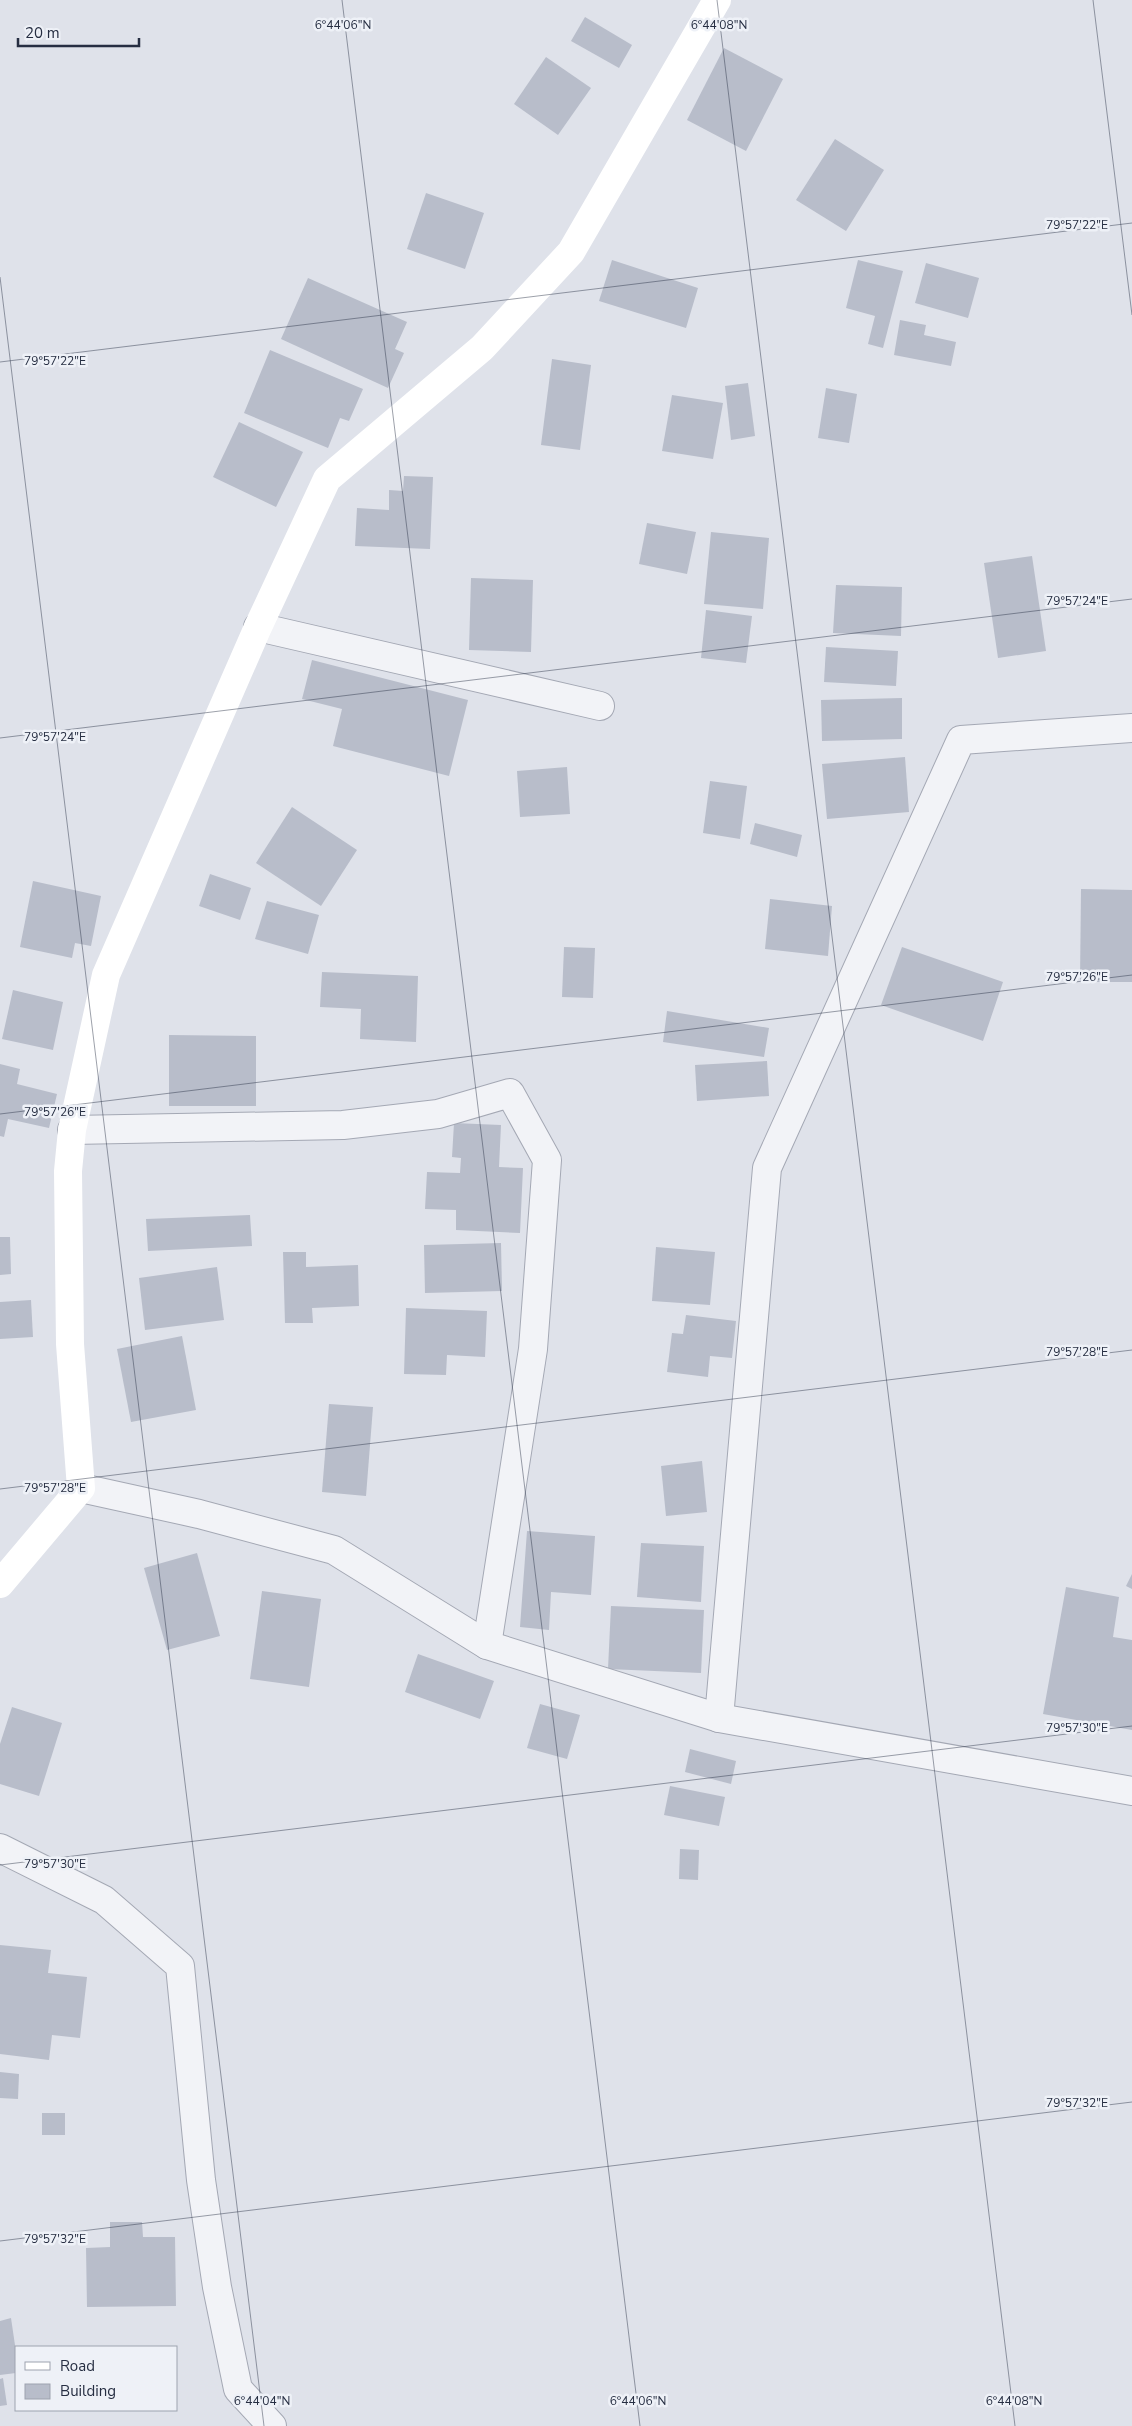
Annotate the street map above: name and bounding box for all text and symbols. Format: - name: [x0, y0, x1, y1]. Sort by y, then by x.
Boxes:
- scale bar: [18, 15, 139, 47]
- text: 6°44'06"N: [315, 17, 371, 33]
- text: 6°44'08"N: [691, 17, 747, 33]
- text: 20 m: [25, 23, 60, 43]
- text: 79°57'22"E: [1046, 217, 1108, 233]
- text: 79°57'22"E: [24, 353, 86, 369]
- text: 79°57'24"E: [1046, 593, 1108, 609]
- text: 79°57'24"E: [24, 729, 86, 745]
- text: 79°57'26"E: [1046, 969, 1108, 985]
- text: 79°57'26"E: [24, 1104, 86, 1120]
- text: 79°57'28"E: [1046, 1344, 1108, 1360]
- text: 79°57'28"E: [24, 1480, 86, 1496]
- text: 79°57'30"E: [1046, 1720, 1108, 1736]
- text: 79°57'30"E: [24, 1856, 86, 1872]
- text: 79°57'32"E: [1046, 2095, 1108, 2111]
- text: 79°57'32"E: [24, 2231, 86, 2247]
- legend: [15, 2346, 178, 2411]
- text: Road: [60, 2356, 95, 2376]
- text: Building: [60, 2381, 116, 2401]
- text: 6°44'04"N: [234, 2393, 290, 2409]
- text: 6°44'06"N: [610, 2393, 666, 2409]
- text: 6°44'08"N: [986, 2393, 1042, 2409]

